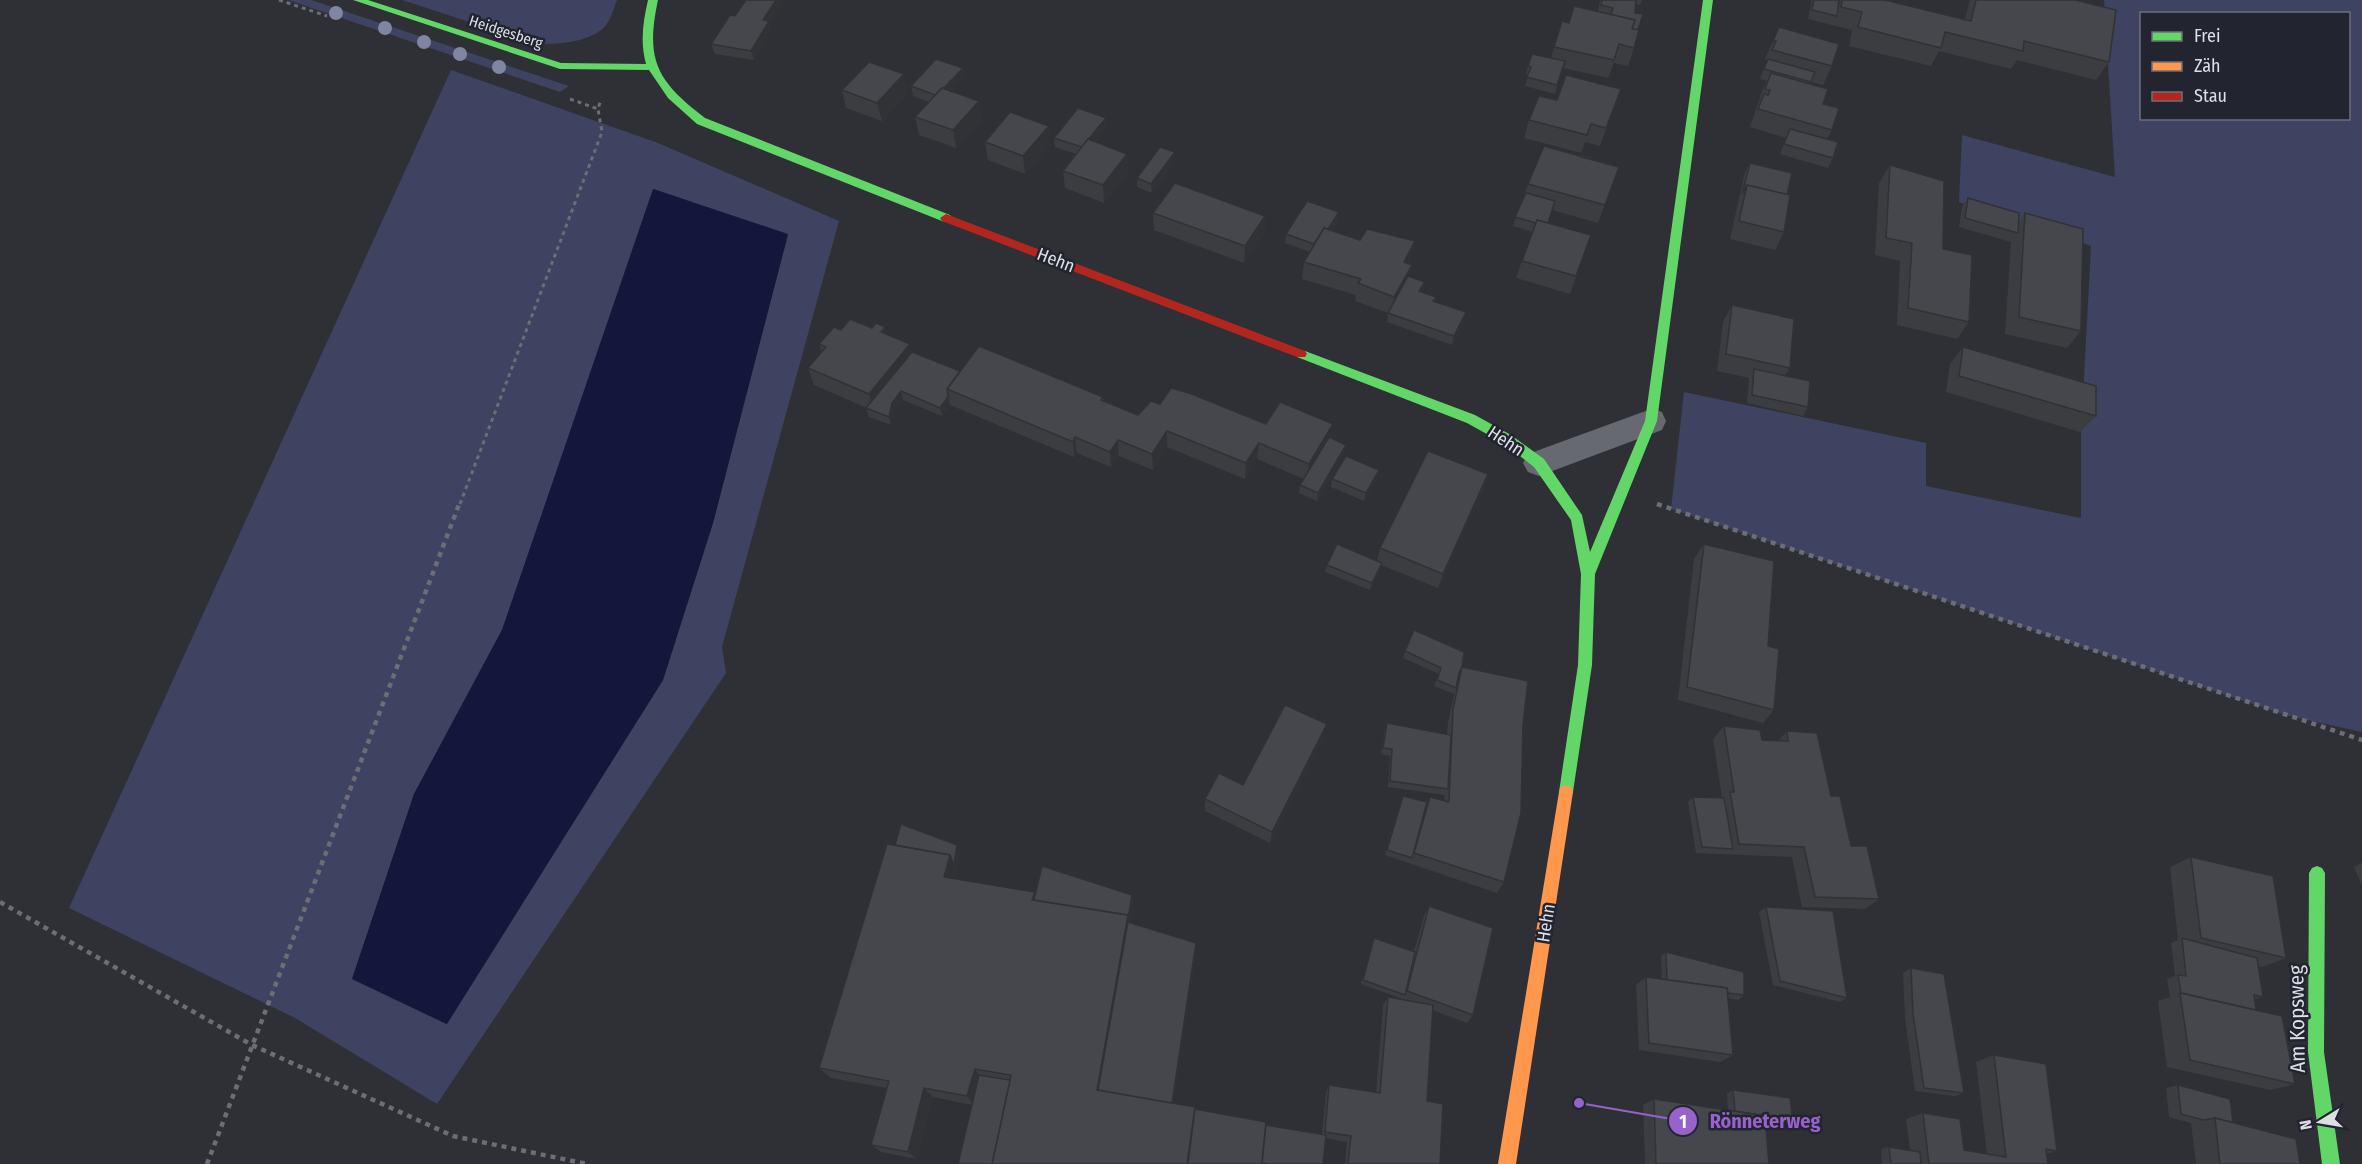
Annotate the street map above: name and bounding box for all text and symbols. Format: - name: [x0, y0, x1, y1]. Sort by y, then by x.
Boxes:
- street label: Heidgesberg: [467, 12, 545, 52]
- legend: [2140, 12, 2350, 120]
- text: Frei: [2194, 25, 2220, 47]
- text: Zäh: [2194, 55, 2221, 77]
- text: Stau: [2194, 85, 2227, 107]
- street label: Hehn: [1034, 243, 1078, 277]
- street label: Hehn: [1484, 421, 1528, 461]
- street label: Hehn: [1532, 902, 1560, 944]
- street label: Am Kopsweg: [2283, 965, 2311, 1073]
- north arrow: [2290, 1092, 2350, 1152]
- callout: Rönneterweg: [1668, 1102, 1833, 1140]
- text: Rönneterweg: [1710, 1109, 1820, 1133]
- text: 1: [1679, 1111, 1687, 1133]
- text: N: [2296, 1118, 2316, 1131]

